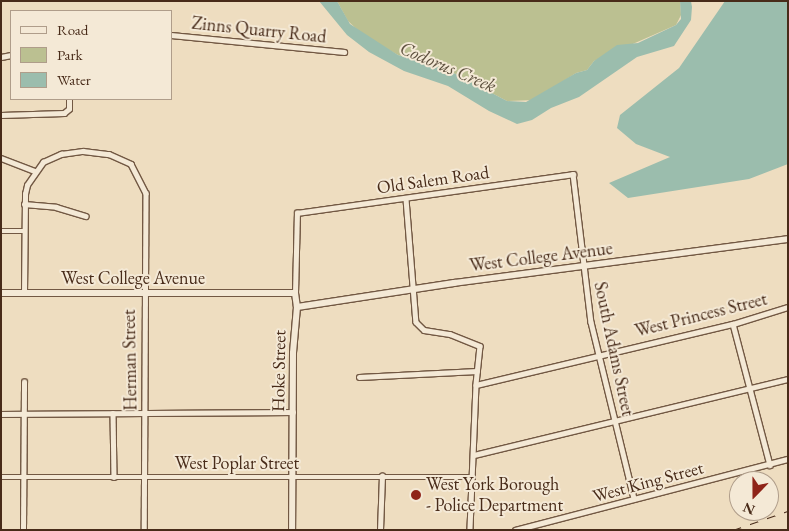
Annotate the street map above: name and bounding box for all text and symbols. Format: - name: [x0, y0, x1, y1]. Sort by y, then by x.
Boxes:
- legend: [10, 10, 172, 100]
- street label: Zinns Quarry Road: [191, 12, 327, 48]
- text: Road: [57, 20, 88, 39]
- water label: Codorus Creek: [396, 36, 500, 98]
- text: Park: [57, 45, 83, 64]
- text: Water: [57, 70, 91, 89]
- street label: Old Salem Road: [376, 161, 490, 199]
- street label: West College Avenue: [468, 238, 614, 276]
- street label: West College Avenue: [61, 267, 205, 289]
- street label: South Adams Street: [589, 280, 639, 418]
- street label: West Princess Street: [633, 288, 769, 342]
- street label: Herman Street: [118, 309, 142, 411]
- street label: Hoke Street: [267, 330, 291, 412]
- street label: West Poplar Street: [175, 452, 299, 474]
- street label: West King Street: [590, 457, 706, 507]
- north arrow: [729, 471, 779, 521]
- place label: West York Borough - Police Department: [426, 474, 563, 516]
- marker: West York Borough - Police Department: [410, 489, 422, 501]
- text: N: [740, 499, 757, 519]

